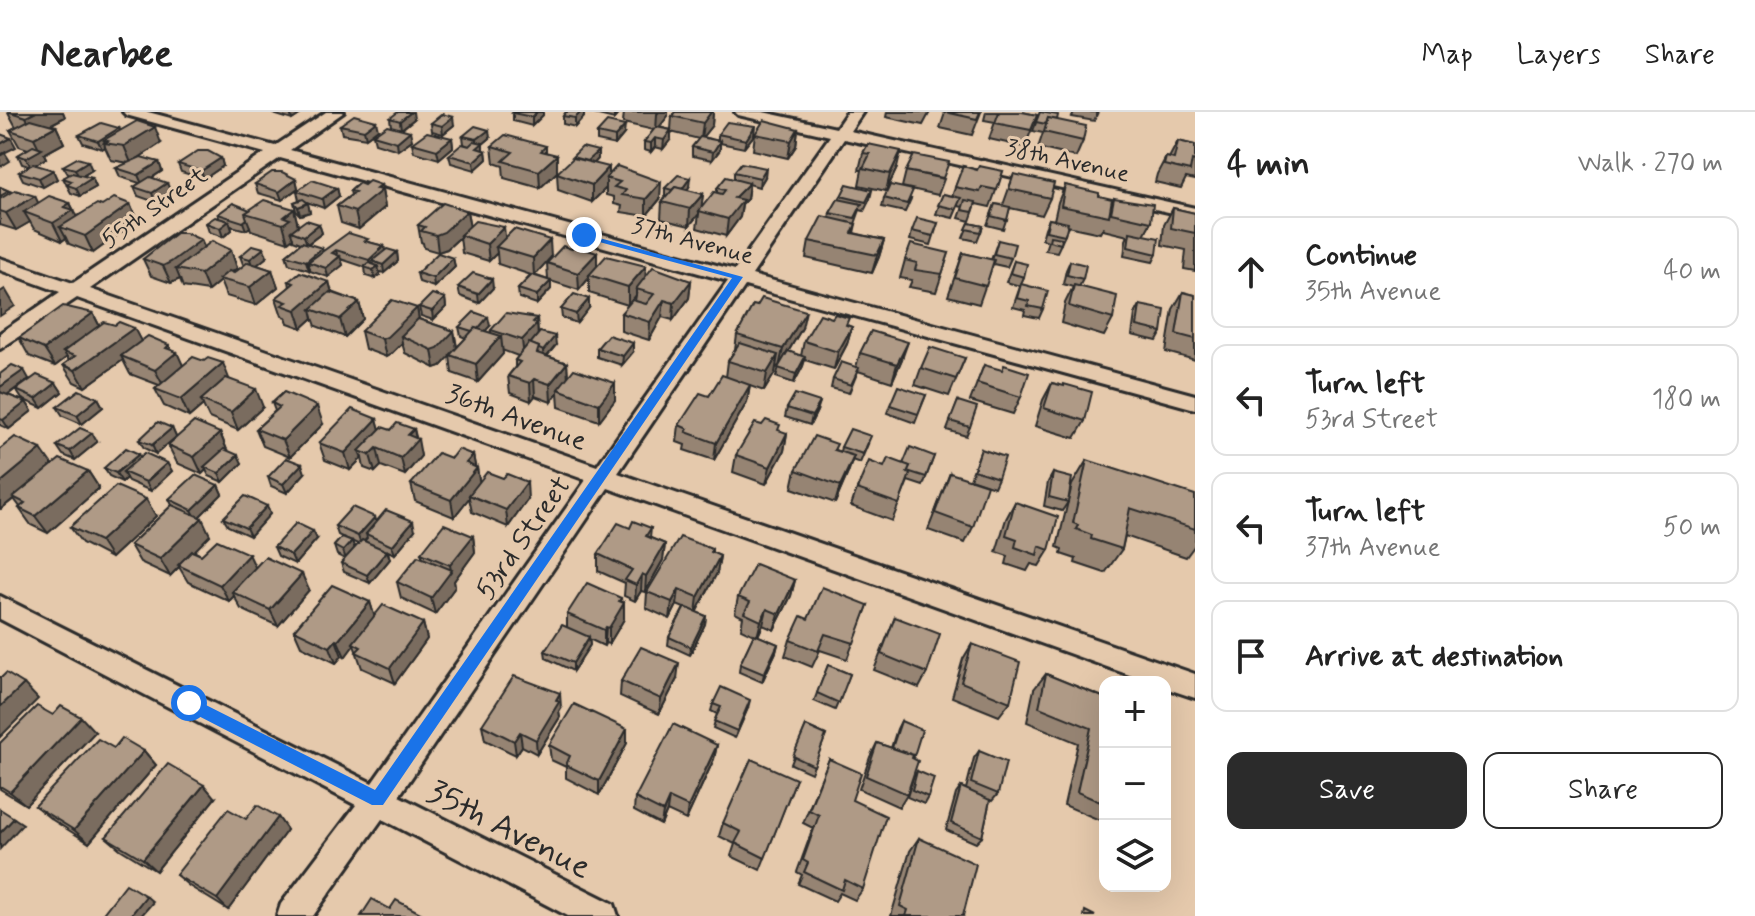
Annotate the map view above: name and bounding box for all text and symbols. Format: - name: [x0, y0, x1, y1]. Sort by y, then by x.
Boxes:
- text: Nearbee: [40, 31, 173, 80]
- text: Map: [1422, 37, 1473, 74]
- text: Layers: [1517, 37, 1601, 74]
- text: Share: [1645, 37, 1715, 74]
- street label: 38th Avenue: [1003, 132, 1133, 191]
- text: 4 min: [1227, 142, 1310, 187]
- text: Walk · 270 m: [1578, 147, 1723, 181]
- street label: 55th Street: [96, 160, 214, 256]
- street label: 37th Avenue: [628, 210, 757, 273]
- route end: [566, 217, 602, 253]
- text: Continue: [1305, 236, 1417, 275]
- icon: ahead: [1229, 250, 1273, 294]
- text: 40 m: [1663, 255, 1721, 289]
- text: 35th Avenue: [1305, 275, 1441, 309]
- text: Turn left: [1305, 364, 1425, 403]
- street label: 36th Avenue: [441, 376, 592, 461]
- icon: left: [1229, 378, 1273, 422]
- text: 180 m: [1652, 383, 1721, 417]
- text: 53rd Street: [1305, 403, 1438, 437]
- street label: 53rd Street: [468, 469, 580, 608]
- text: Turn left: [1305, 492, 1425, 531]
- icon: left: [1229, 506, 1273, 550]
- text: 50 m: [1663, 511, 1721, 545]
- text: 37th Avenue: [1305, 531, 1440, 565]
- icon: arrive: [1229, 634, 1273, 678]
- text: Arrive at destination: [1305, 637, 1563, 676]
- map controls: [1099, 676, 1171, 892]
- button: +: [1099, 676, 1171, 748]
- route start: [171, 685, 207, 721]
- button: −: [1099, 748, 1171, 820]
- button: Save: [1227, 752, 1467, 829]
- button: Share: [1483, 752, 1723, 829]
- street label: 35th Avenue: [419, 770, 598, 891]
- button: layers: [1099, 820, 1171, 892]

